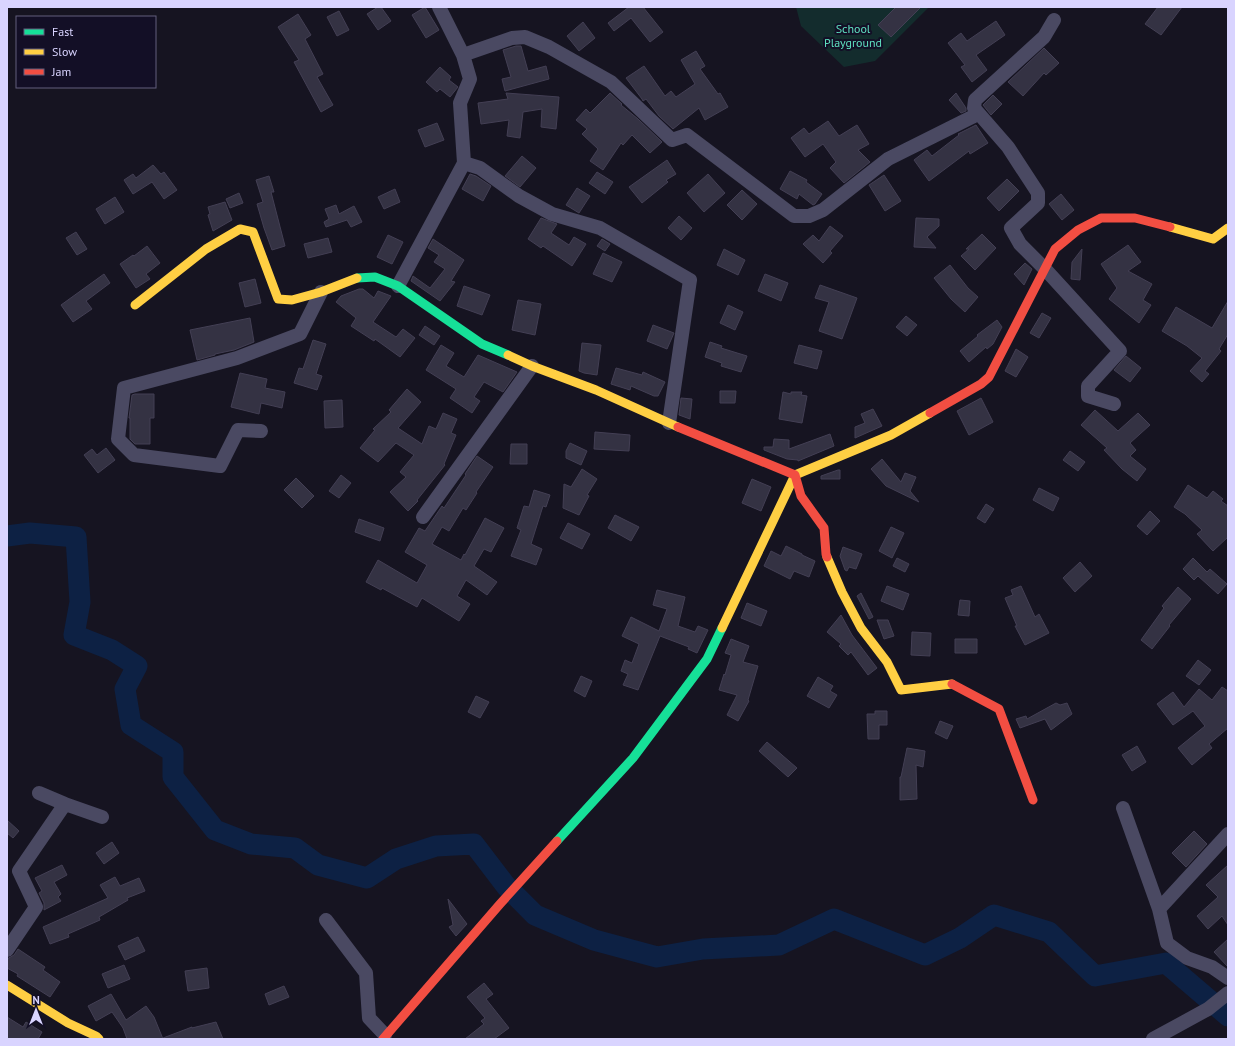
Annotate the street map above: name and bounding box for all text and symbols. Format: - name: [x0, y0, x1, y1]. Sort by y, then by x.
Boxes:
- legend: [16, 16, 156, 88]
- park label: School Playground: [824, 21, 882, 50]
- text: Fast: [52, 24, 73, 39]
- text: Slow: [52, 44, 77, 59]
- text: Jam: [51, 64, 71, 79]
- north arrow: [16, 990, 56, 1030]
- text: N: [32, 993, 40, 1007]

